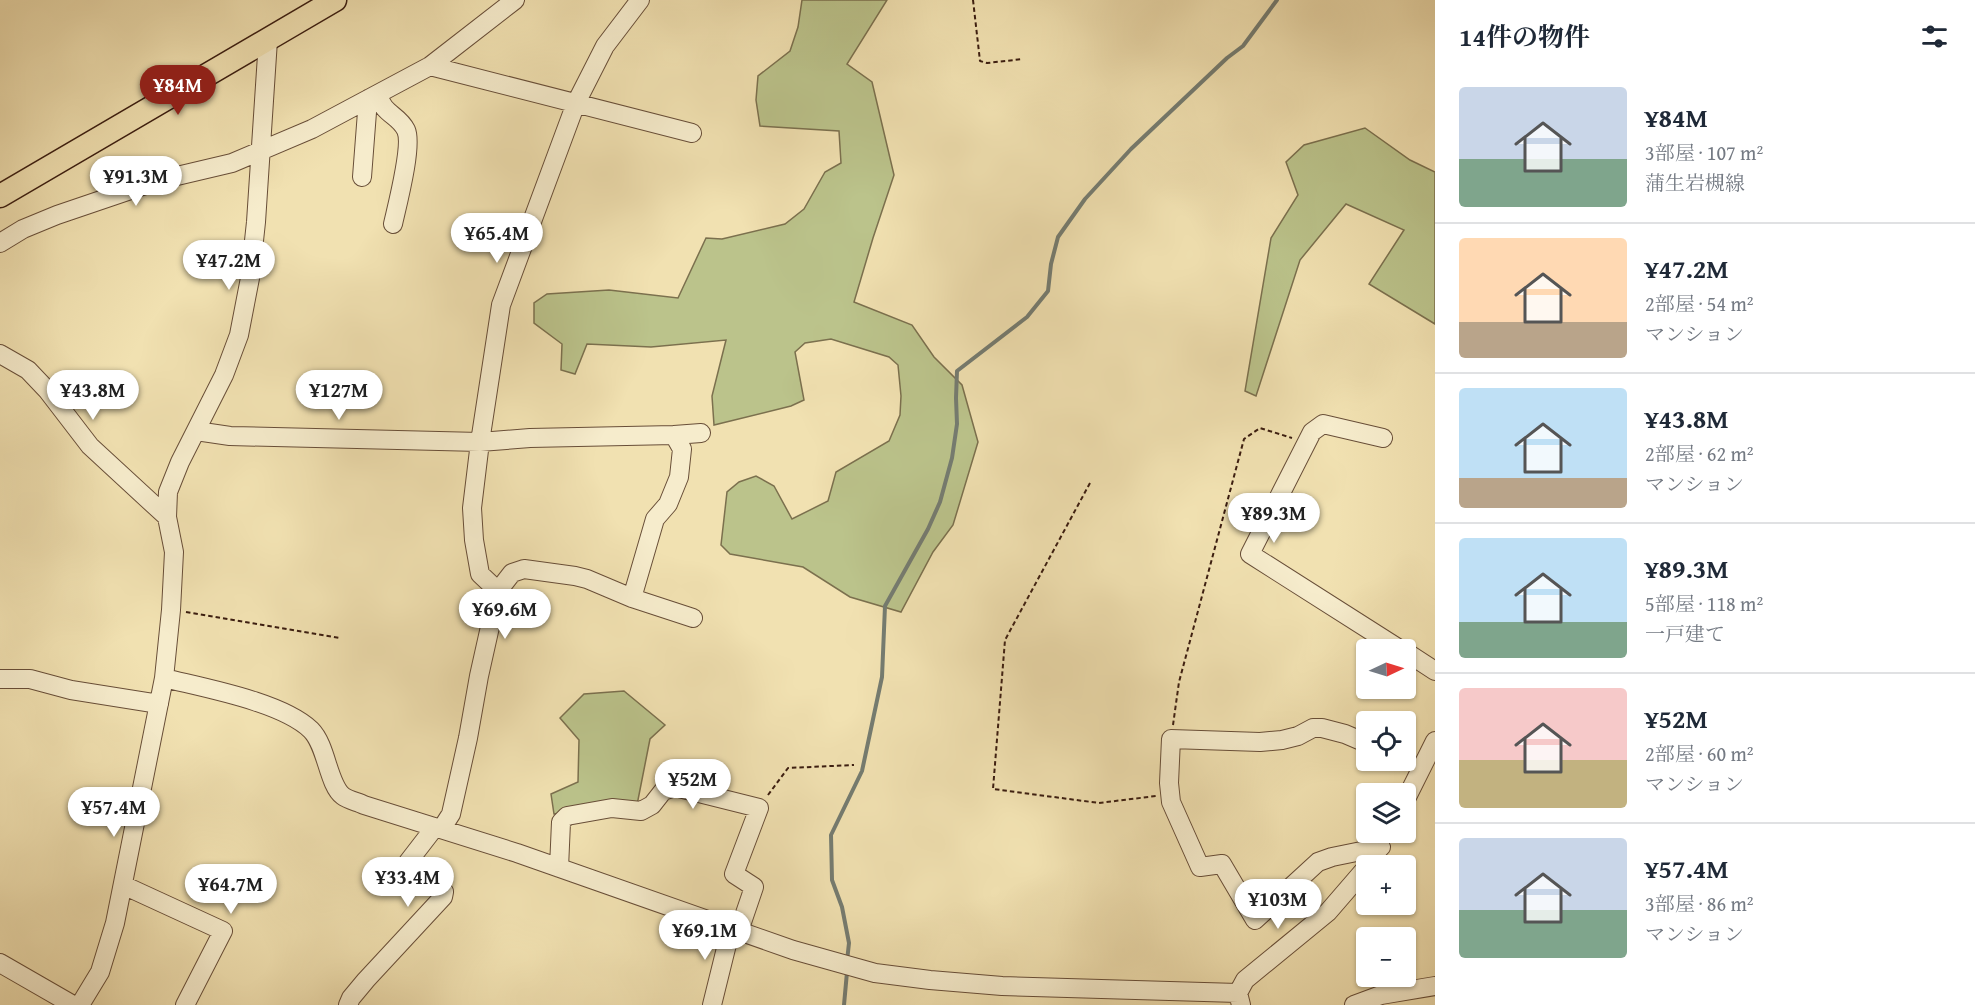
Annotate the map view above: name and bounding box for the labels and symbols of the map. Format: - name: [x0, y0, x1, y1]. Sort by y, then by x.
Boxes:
- pin: ¥84M: [142, 65, 214, 116]
- pin: ¥91.3M: [87, 156, 185, 207]
- pin: ¥65.4M: [448, 213, 546, 264]
- pin: ¥47.2M: [180, 240, 278, 291]
- pin: ¥43.8M: [44, 370, 142, 421]
- pin: ¥127M: [297, 370, 381, 421]
- pin: ¥89.3M: [1225, 493, 1323, 544]
- pin: ¥69.6M: [456, 589, 554, 640]
- north arrow: [1356, 639, 1416, 699]
- pin: ¥52M: [657, 759, 729, 810]
- pin: ¥57.4M: [65, 787, 163, 838]
- pin: ¥33.4M: [359, 857, 457, 908]
- pin: ¥64.7M: [182, 864, 280, 915]
- pin: ¥103M: [1236, 879, 1320, 930]
- pin: ¥69.1M: [656, 910, 754, 961]

